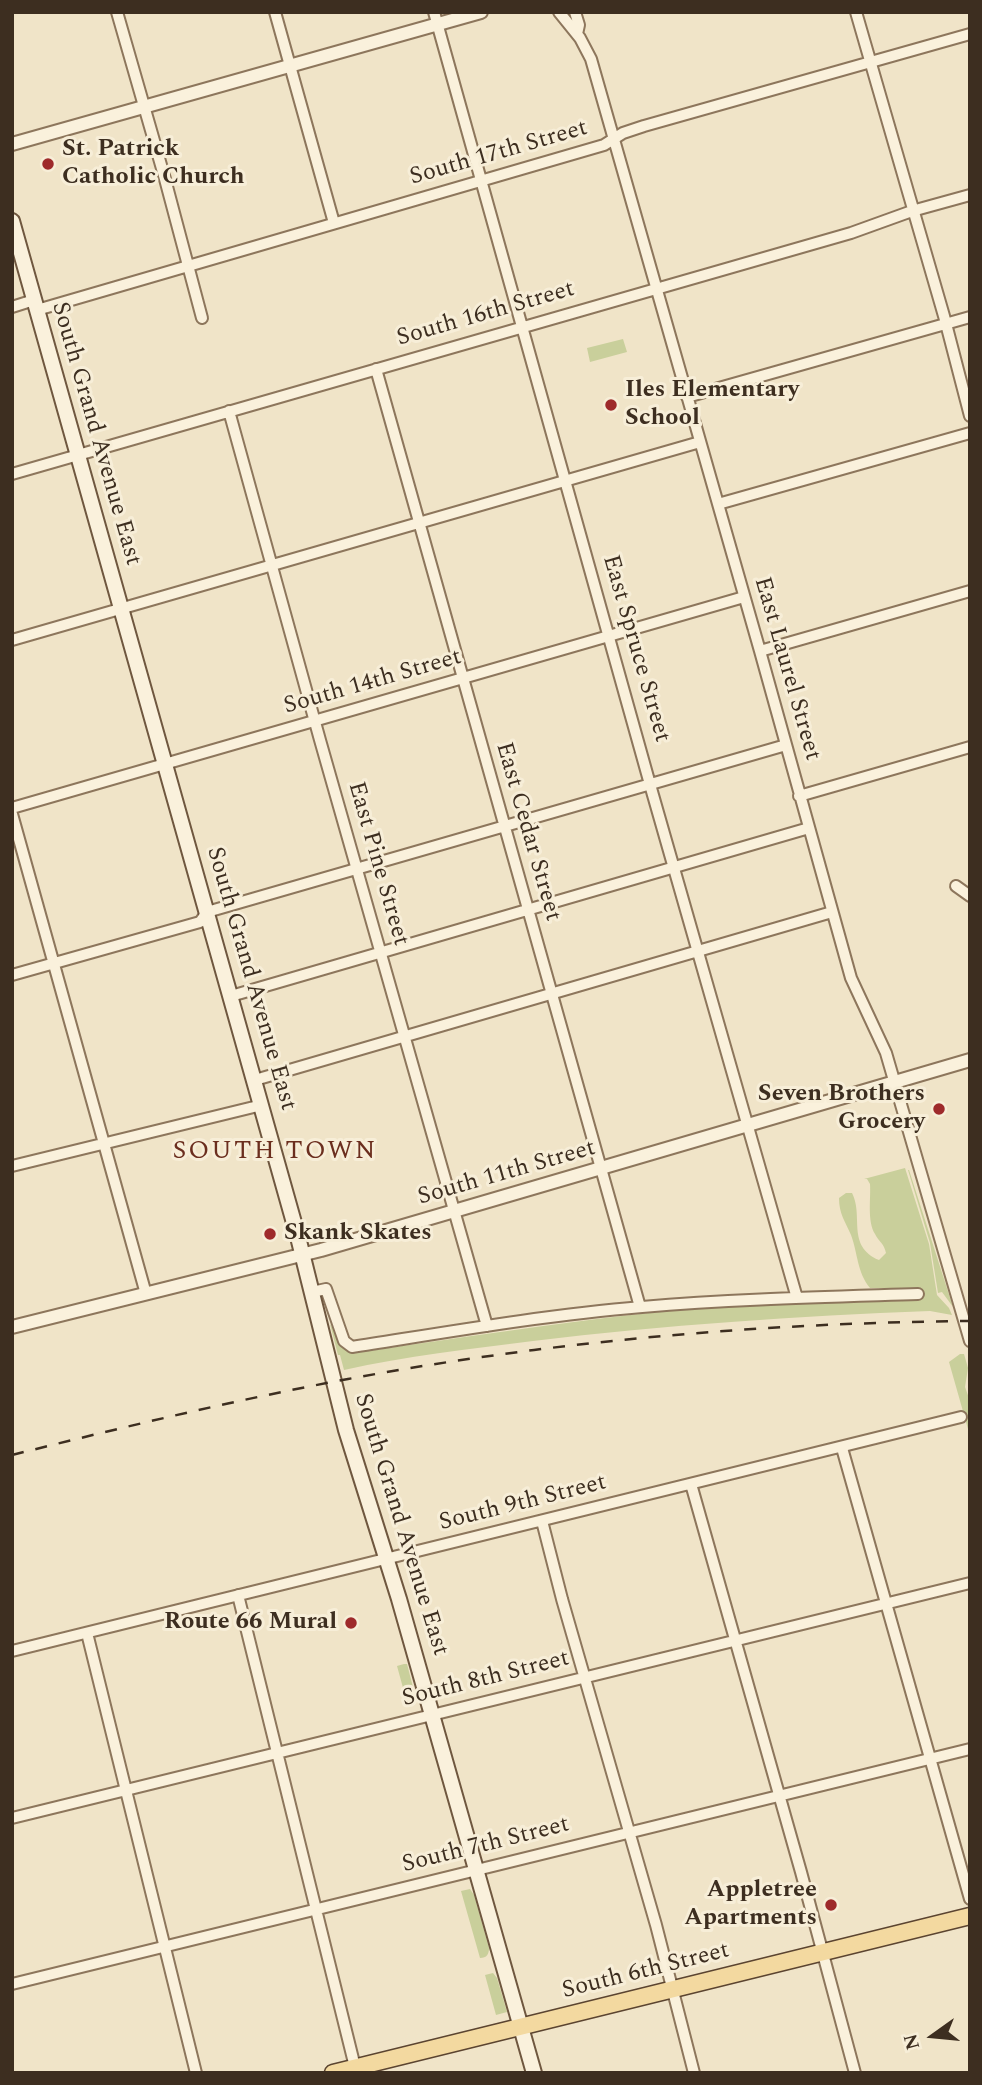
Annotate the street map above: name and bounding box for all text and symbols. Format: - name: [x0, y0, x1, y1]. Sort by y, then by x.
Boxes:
- street label: South 17th Street: [407, 115, 591, 193]
- place label: St. Patrick Catholic Church: [62, 136, 245, 192]
- marker: St. Patrick Catholic Church: [40, 156, 56, 172]
- street label: South 16th Street: [394, 276, 578, 354]
- street label: South Grand Avenue East: [44, 299, 146, 569]
- place label: Iles Elementary School: [625, 377, 799, 433]
- marker: Iles Elementary School: [603, 397, 619, 413]
- street label: East Spruce Street: [594, 552, 676, 746]
- street label: East Laurel Street: [746, 574, 826, 764]
- street label: South 14th Street: [281, 644, 465, 722]
- street label: East Cedar Street: [488, 739, 566, 925]
- street label: East Pine Street: [340, 779, 414, 949]
- street label: South Grand Avenue East: [199, 844, 301, 1114]
- place label: Seven Brothers Grocery: [758, 1081, 925, 1137]
- marker: Seven Brothers Grocery: [931, 1101, 947, 1117]
- street label: South 11th Street: [415, 1135, 599, 1213]
- district label: SOUTH TOWN: [174, 1137, 376, 1169]
- place label: Skank Skates: [284, 1220, 432, 1248]
- marker: Skank Skates: [262, 1226, 278, 1242]
- street label: South Grand Avenue East: [346, 1390, 454, 1660]
- street label: South 9th Street: [436, 1469, 610, 1539]
- place label: Route 66 Mural: [164, 1609, 337, 1637]
- marker: Route 66 Mural: [343, 1615, 359, 1631]
- street label: South 8th Street: [399, 1645, 573, 1715]
- street label: South 7th Street: [399, 1811, 573, 1881]
- place label: Appletree Apartments: [684, 1877, 817, 1933]
- marker: Appletree Apartments: [823, 1897, 839, 1913]
- street label: South 6th Street: [559, 1937, 733, 2007]
- north arrow: [898, 2001, 968, 2071]
- text: N: [896, 2030, 928, 2053]

